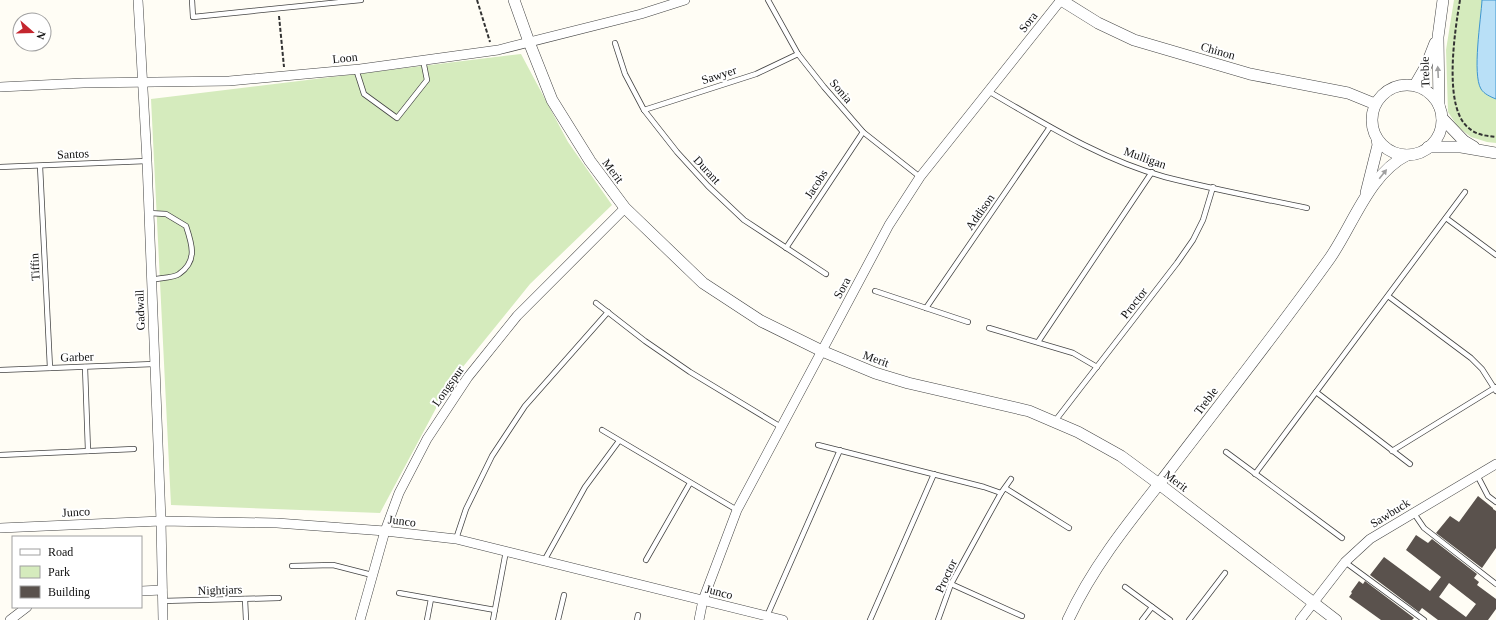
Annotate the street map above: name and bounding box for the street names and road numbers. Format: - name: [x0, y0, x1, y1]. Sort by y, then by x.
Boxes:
- street label: Sora: [1016, 8, 1041, 35]
- street label: Chinon: [1199, 39, 1237, 63]
- street label: Loon: [332, 50, 358, 66]
- street label: Treble: [1417, 56, 1433, 88]
- street label: Sawyer: [700, 63, 738, 87]
- street label: Sonia: [827, 76, 856, 106]
- street label: Mulligan: [1122, 144, 1168, 172]
- street label: Santos: [57, 146, 90, 162]
- street label: Durant: [691, 153, 724, 187]
- street label: Merit: [599, 156, 627, 186]
- street label: Jacobs: [801, 166, 831, 201]
- street label: Addison: [963, 191, 997, 233]
- street label: Tiffin: [27, 253, 43, 281]
- street label: Sora: [831, 274, 854, 301]
- street label: Proctor: [1118, 285, 1150, 321]
- street label: Gadwall: [132, 289, 148, 331]
- street label: Merit: [861, 348, 892, 370]
- street label: Garber: [60, 349, 94, 365]
- street label: Longspur: [429, 363, 467, 409]
- street label: Treble: [1191, 384, 1221, 418]
- street label: Merit: [1161, 467, 1191, 495]
- street label: Sawbuck: [1368, 495, 1412, 531]
- street label: Junco: [62, 504, 90, 520]
- street label: Junco: [387, 512, 417, 530]
- street label: Proctor: [932, 557, 960, 595]
- street label: Nightjars: [197, 582, 243, 598]
- street label: Junco: [704, 582, 734, 602]

